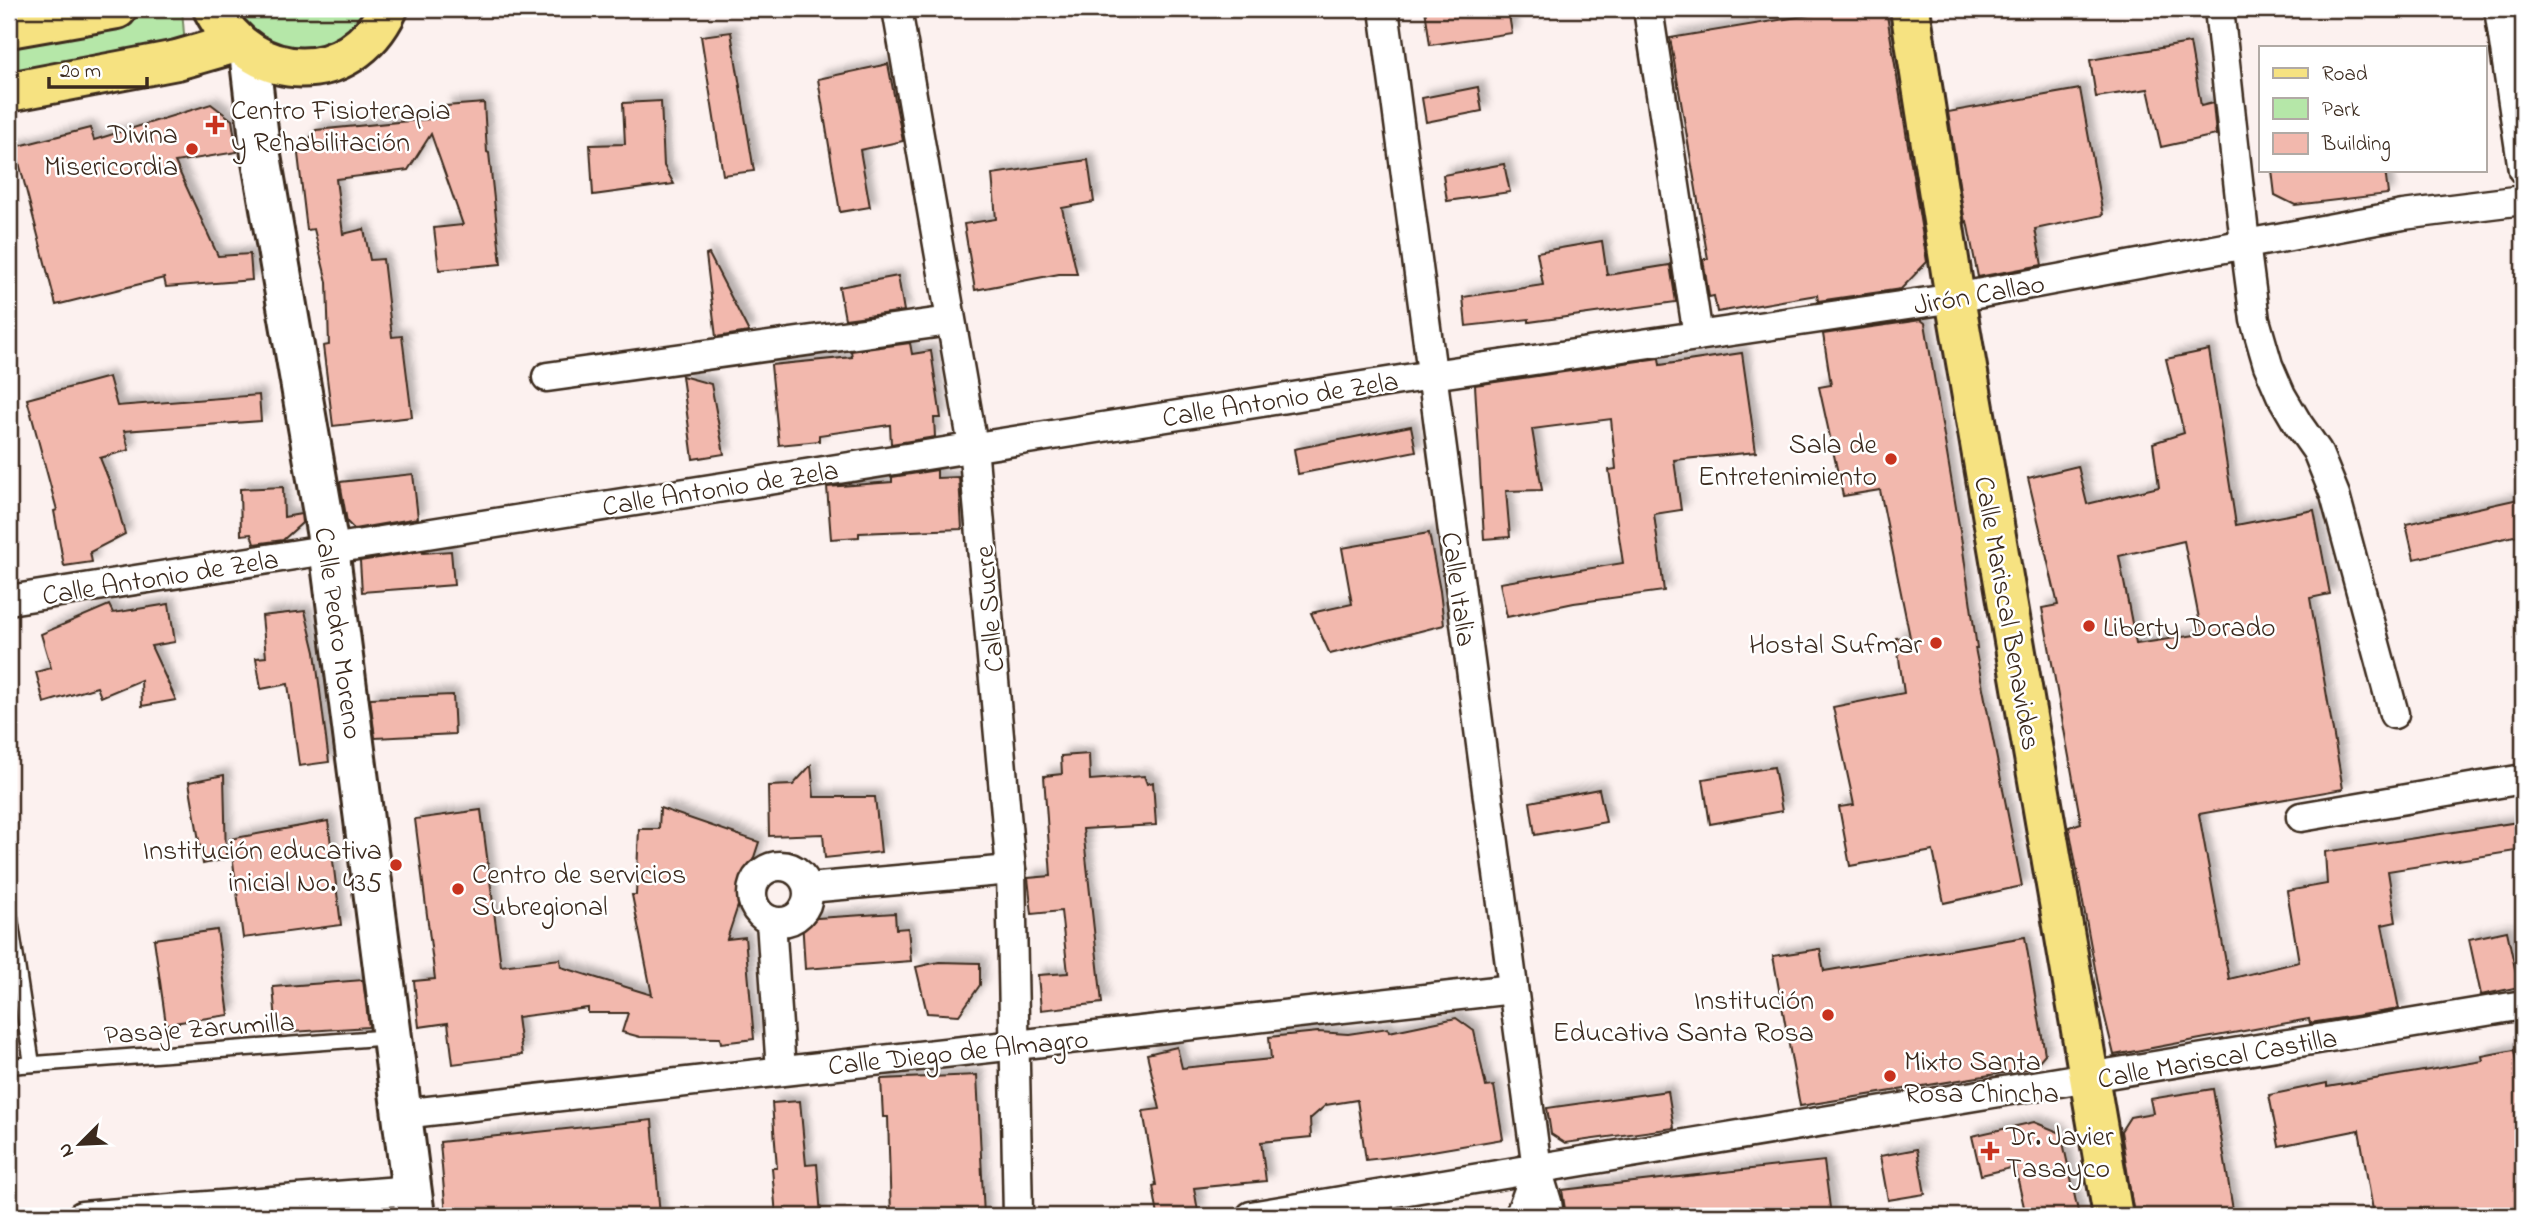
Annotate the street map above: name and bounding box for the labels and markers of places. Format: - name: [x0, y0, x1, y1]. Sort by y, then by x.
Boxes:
- place label: Centro Fisioterapia y Rehabilitación: [231, 92, 451, 165]
- marker: Centro Fisioterapia y Rehabilitación: [205, 115, 225, 135]
- place label: Divina Misericordia: [44, 116, 178, 189]
- marker: Divina Misericordia: [184, 141, 200, 157]
- place label: Sala de Entretenimiento: [1698, 426, 1877, 499]
- marker: Sala de Entretenimiento: [1883, 451, 1899, 467]
- place label: Liberty Dorado: [2103, 609, 2276, 650]
- marker: Liberty Dorado: [2081, 618, 2097, 634]
- place label: Hostal Sufmar: [1749, 626, 1922, 667]
- marker: Hostal Sufmar: [1928, 635, 1944, 651]
- place label: Institución educativa inicial No. 435: [143, 832, 382, 905]
- place label: Centro de servicios Subregional: [472, 856, 686, 929]
- marker: Institución educativa inicial No. 435: [388, 857, 404, 873]
- marker: Centro de servicios Subregional: [450, 881, 466, 897]
- place label: Institución Educativa Santa Rosa: [1553, 982, 1814, 1055]
- marker: Institución Educativa Santa Rosa: [1820, 1007, 1836, 1023]
- place label: Mixto Santa Rosa Chincha: [1904, 1043, 2059, 1116]
- marker: Mixto Santa Rosa Chincha: [1882, 1068, 1898, 1084]
- place label: Dr. Javier Tasayco: [2005, 1118, 2114, 1191]
- marker: Dr. Javier Tasayco: [1980, 1141, 2000, 1161]

